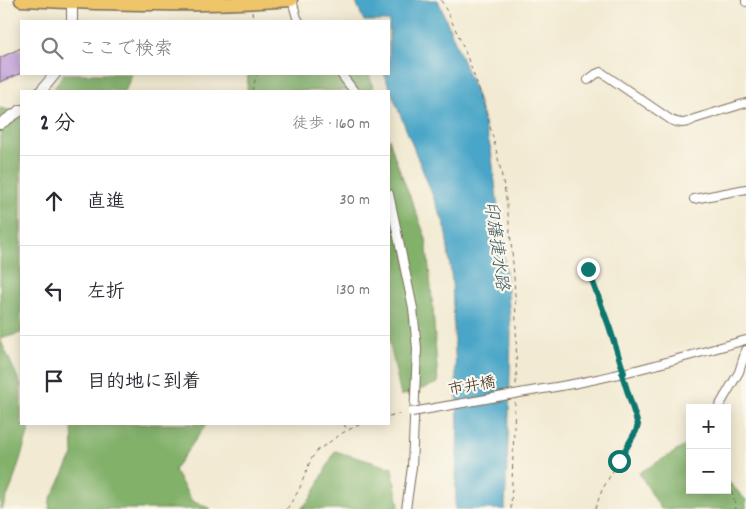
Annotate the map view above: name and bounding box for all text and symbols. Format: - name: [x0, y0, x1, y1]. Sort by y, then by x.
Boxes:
- search box: [20, 20, 390, 75]
- icon: search: [38, 34, 66, 62]
- text: ここで検索: [78, 37, 173, 64]
- text: 2 分: [40, 110, 75, 140]
- text: 徒歩 · 160 m: [292, 113, 370, 136]
- icon: ahead: [40, 187, 68, 215]
- text: 30 m: [340, 189, 370, 212]
- text: 直進: [87, 190, 125, 217]
- water label: 印旛捷水路: [476, 200, 514, 293]
- route end: [577, 258, 600, 281]
- icon: left: [40, 277, 68, 305]
- text: 130 m: [336, 279, 370, 302]
- text: 左折: [87, 280, 125, 307]
- icon: arrive: [40, 367, 68, 395]
- text: 目的地に到着: [87, 370, 201, 397]
- street label: 市井橋: [446, 372, 498, 402]
- map controls: [686, 404, 731, 494]
- button: +: [686, 404, 731, 449]
- button: −: [686, 449, 731, 494]
- route start: [608, 450, 631, 473]

